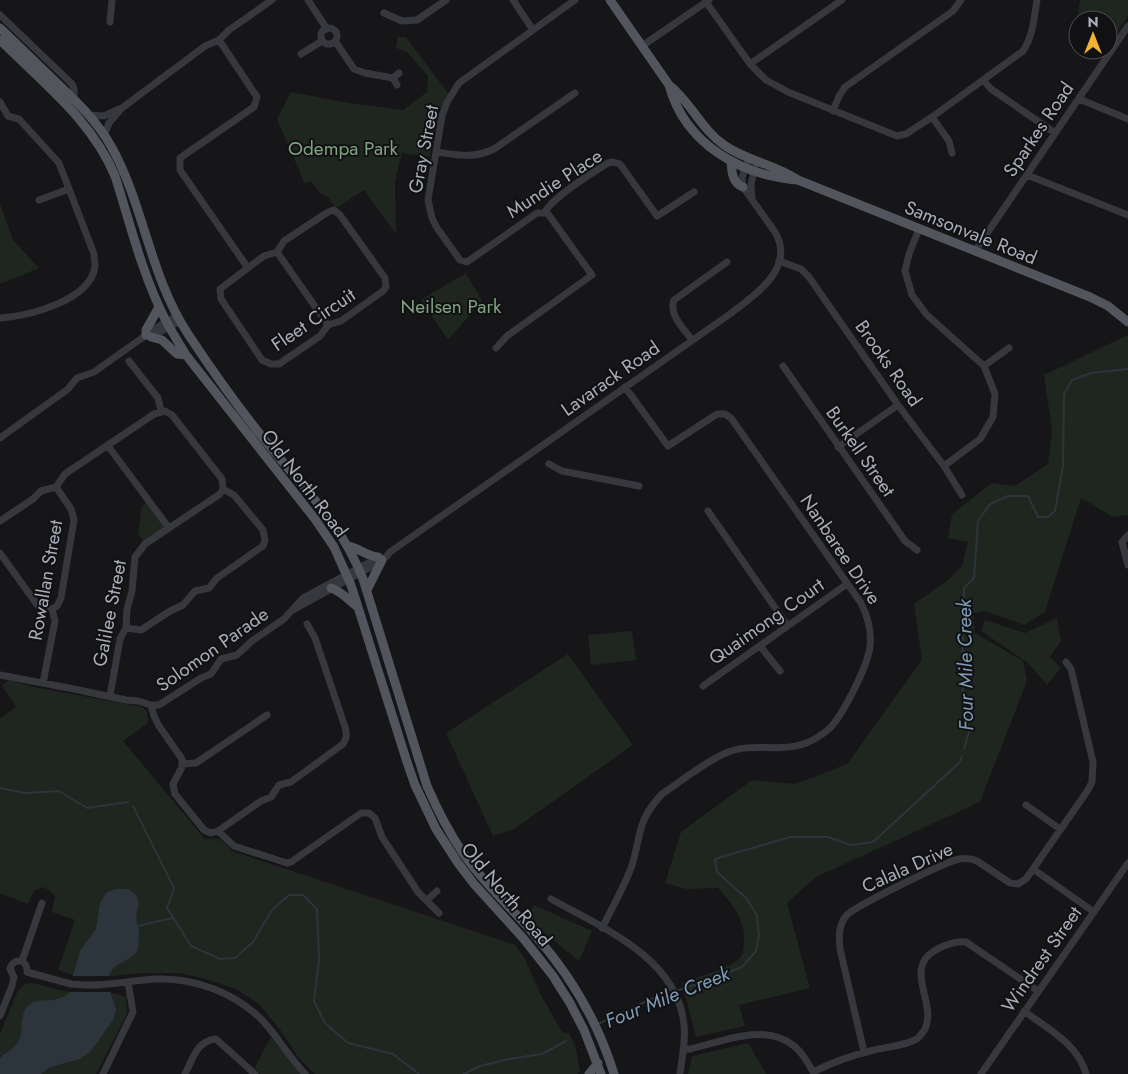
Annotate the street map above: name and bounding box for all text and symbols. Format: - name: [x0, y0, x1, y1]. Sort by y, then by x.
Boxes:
- north arrow: [1068, 10, 1118, 60]
- text: N: [1087, 12, 1099, 32]
- street label: Sparkes Road: [997, 77, 1080, 182]
- street label: Gray Street: [402, 102, 445, 196]
- park label: Odempa Park: [288, 135, 399, 162]
- street label: Mundie Place: [501, 142, 608, 225]
- street label: Samsonvale Road: [901, 194, 1041, 271]
- street label: Fleet Circuit: [266, 281, 361, 358]
- park label: Neilsen Park: [401, 293, 502, 320]
- street label: Brooks Road: [849, 314, 928, 412]
- street label: Lavarack Road: [555, 334, 665, 422]
- street label: Burkell Street: [819, 401, 902, 502]
- street label: Old North Road: [255, 424, 354, 543]
- street label: Nanbaree Drive: [794, 489, 888, 610]
- street label: Rowallan Street: [22, 517, 69, 642]
- street label: Galilee Street: [86, 557, 133, 669]
- street label: Quaimong Court: [703, 571, 830, 671]
- water label: Four Mile Creek: [950, 597, 981, 731]
- street label: Solomon Parade: [151, 600, 274, 698]
- street label: Calala Drive: [857, 835, 957, 900]
- street label: Old North Road: [455, 836, 558, 952]
- street label: Windrest Street: [995, 900, 1088, 1018]
- water label: Four Mile Creek: [601, 959, 735, 1036]

